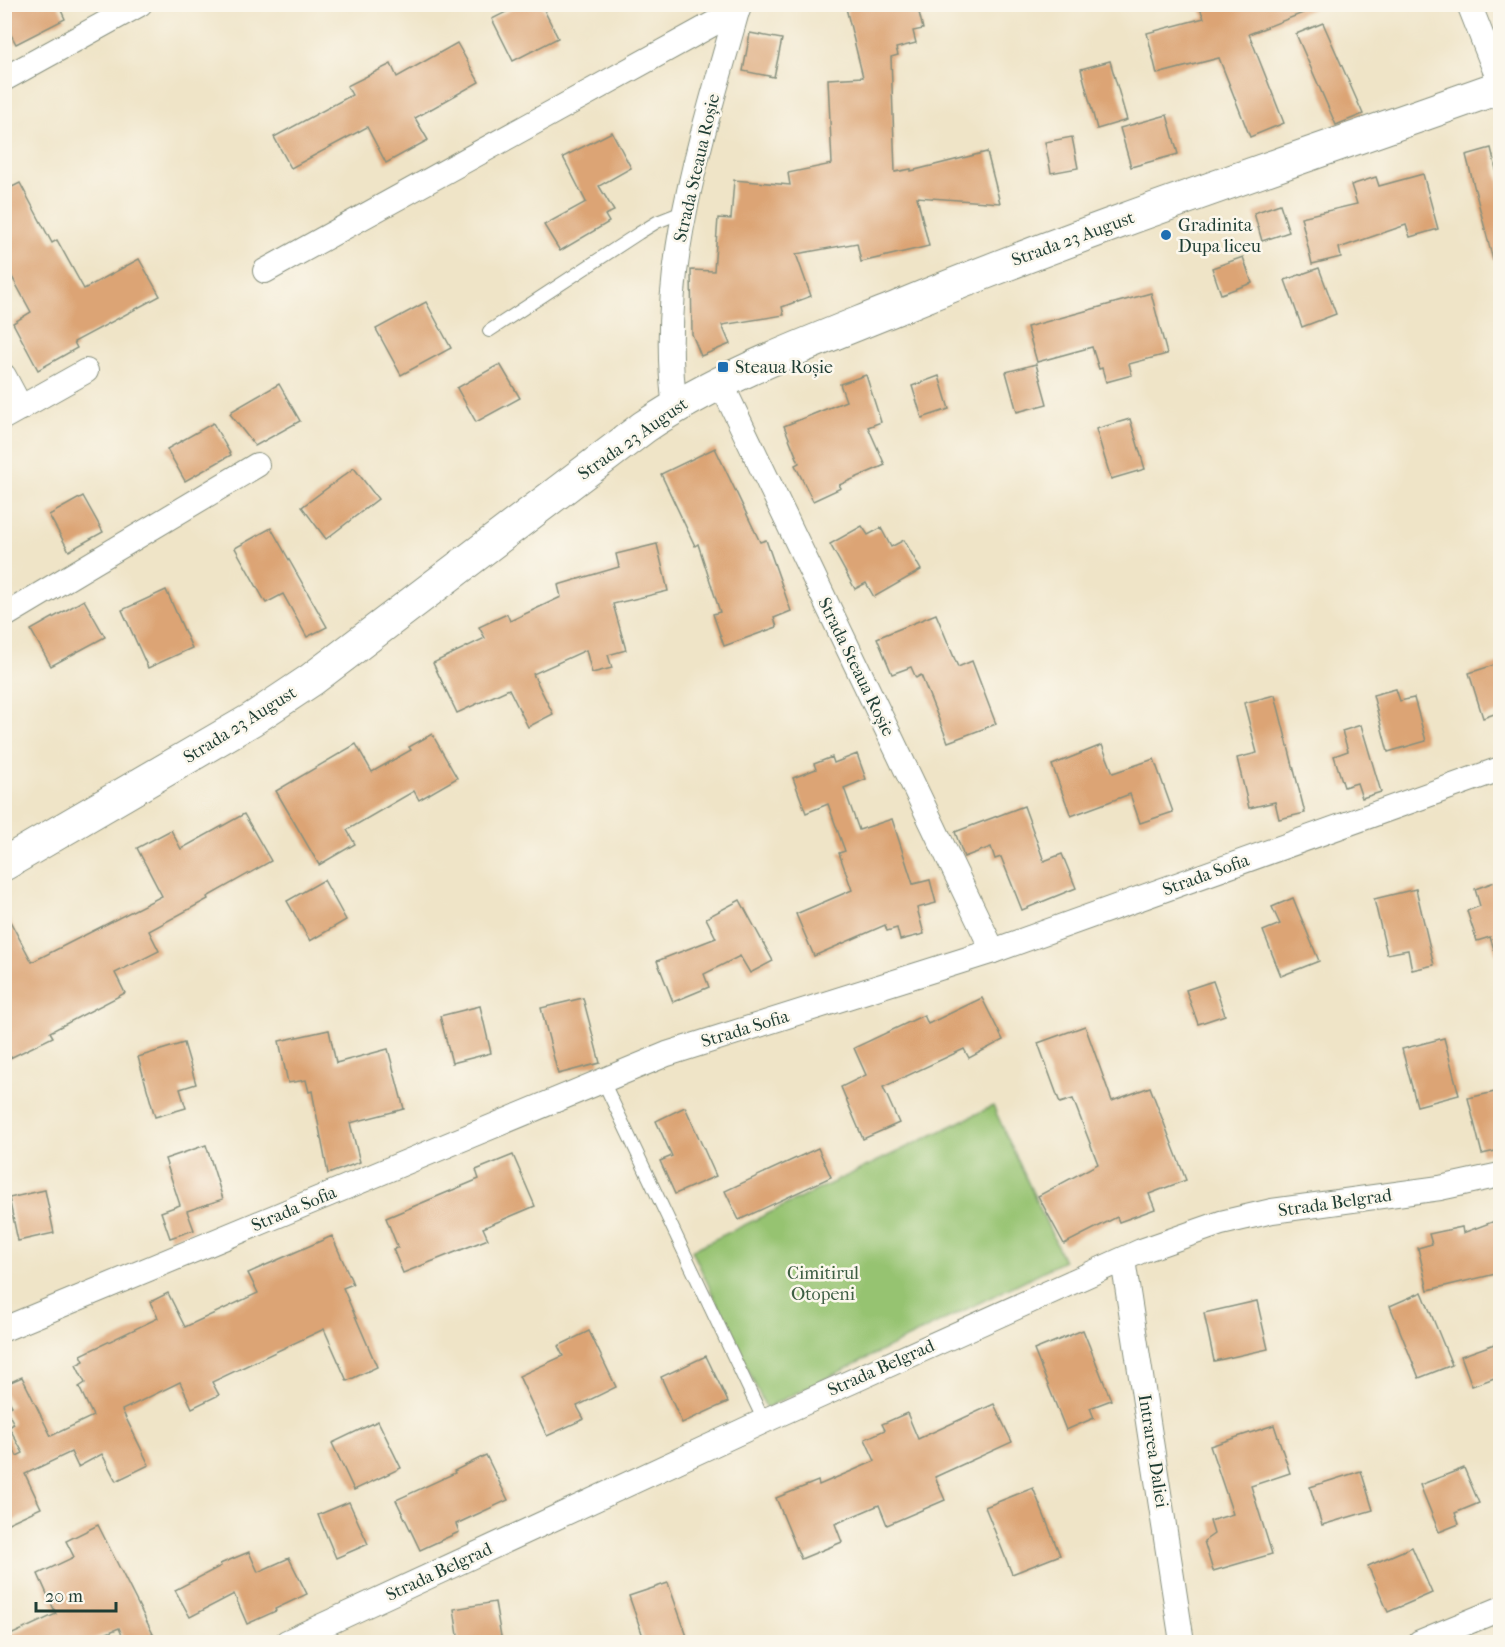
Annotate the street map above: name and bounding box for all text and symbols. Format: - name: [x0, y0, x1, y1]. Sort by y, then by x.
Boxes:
- street label: Strada Steaua Roșie: [670, 92, 724, 244]
- street label: Strada 23 August: [1009, 207, 1138, 271]
- place label: Gradinita Dupa liceu: [1178, 215, 1261, 257]
- marker: Gradinita Dupa liceu: [1159, 228, 1173, 242]
- place label: Steaua Roșie: [735, 357, 833, 378]
- marker: Steaua Roșie: [716, 360, 730, 374]
- street label: Strada 23 August: [574, 393, 692, 485]
- street label: Strada Steaua Roșie: [813, 594, 899, 740]
- street label: Strada 23 August: [180, 682, 301, 768]
- street label: Strada Sofia: [1160, 849, 1253, 900]
- street label: Strada Sofia: [699, 1006, 792, 1052]
- street label: Strada Sofia: [248, 1181, 340, 1236]
- street label: Strada Belgrad: [1277, 1185, 1393, 1221]
- park label: Cimitirul Otopeni: [787, 1263, 859, 1305]
- street label: Strada Belgrad: [824, 1335, 938, 1401]
- street label: Intrarea Daliei: [1134, 1393, 1172, 1510]
- street label: Strada Belgrad: [383, 1538, 496, 1606]
- scale bar: [36, 1575, 116, 1613]
- text: 20 m: [45, 1586, 83, 1607]

